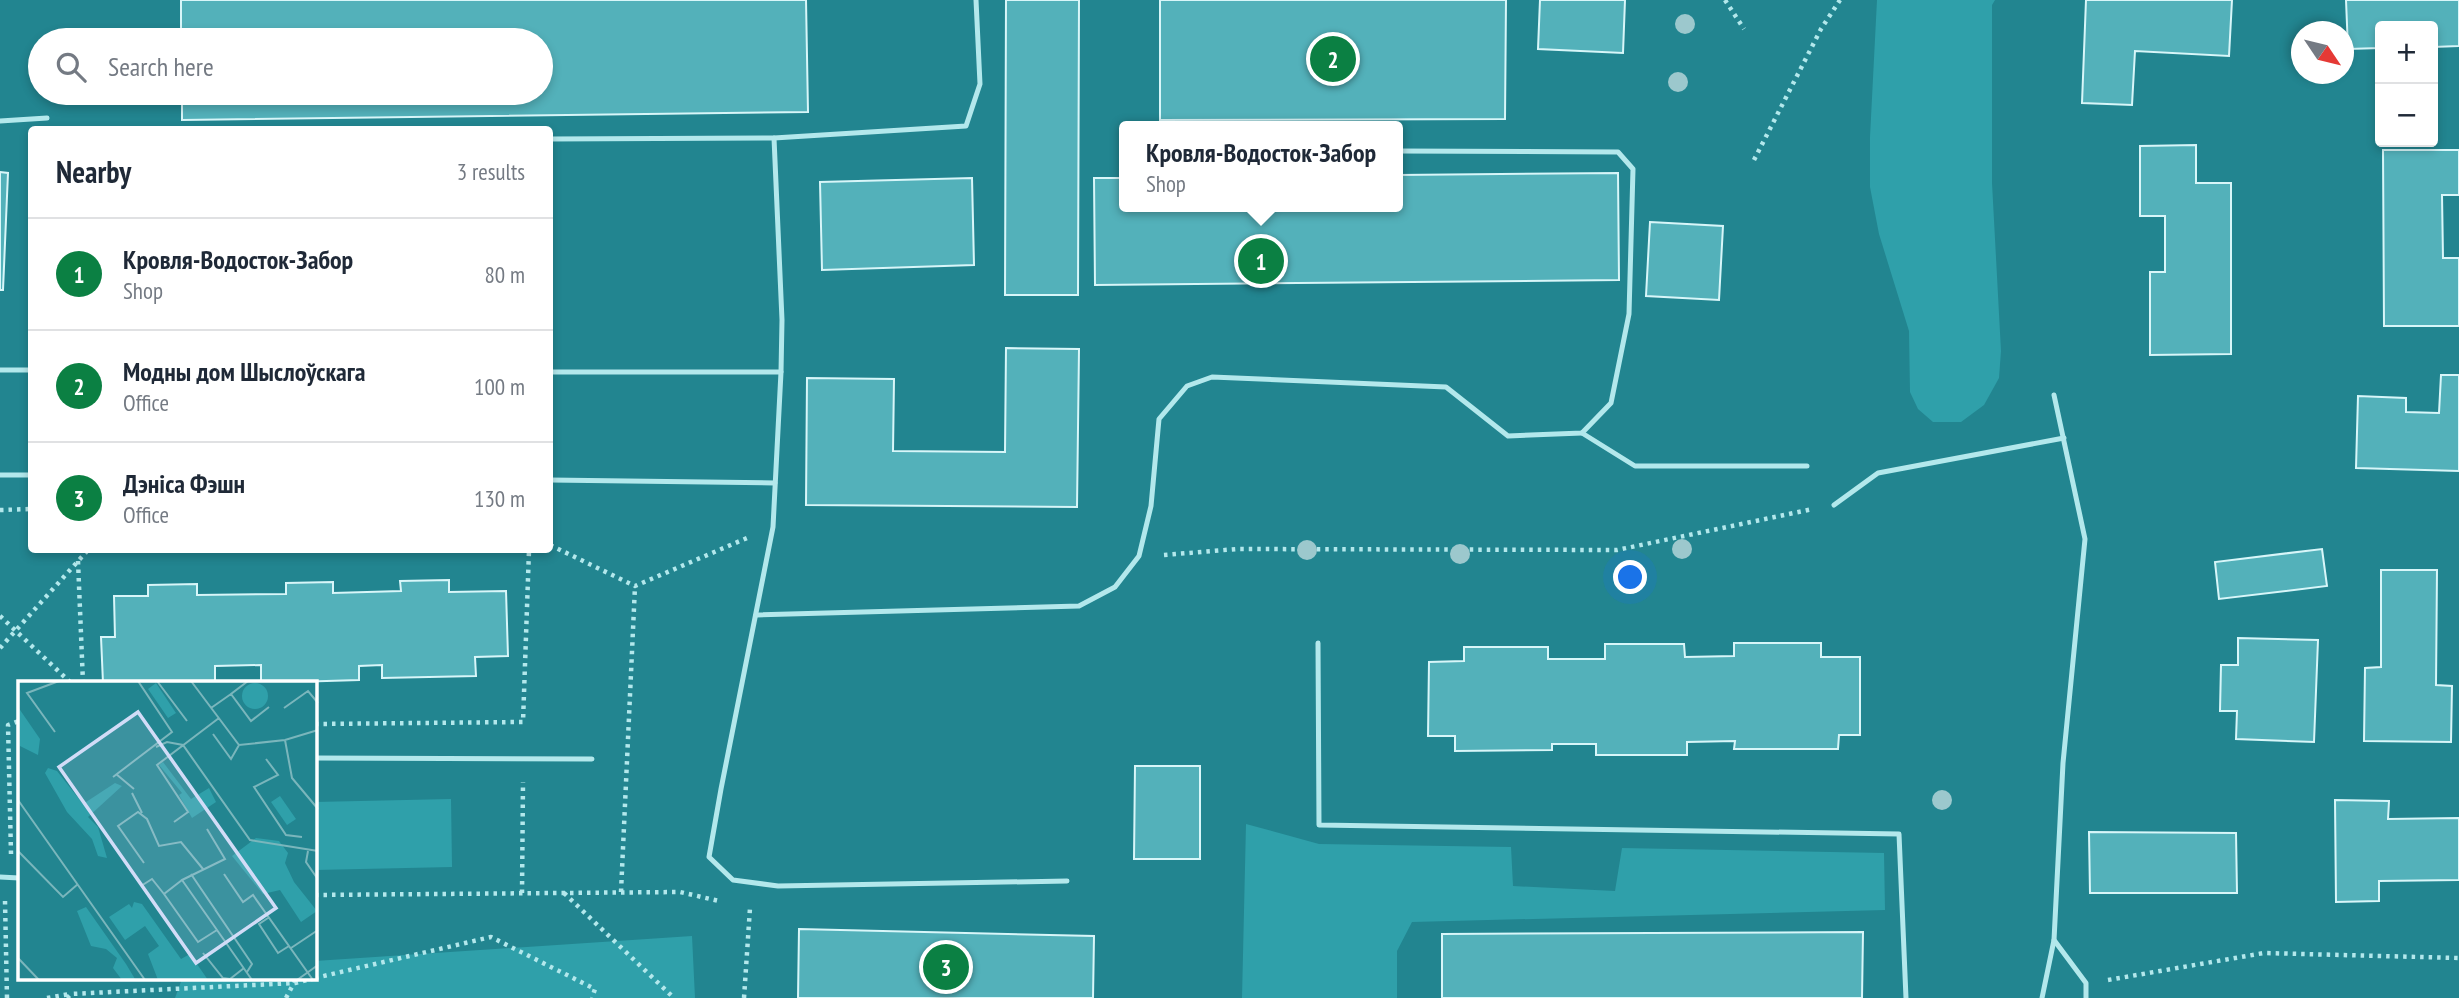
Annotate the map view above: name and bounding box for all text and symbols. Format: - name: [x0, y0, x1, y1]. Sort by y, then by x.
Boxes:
- north arrow: [2291, 21, 2354, 84]
- map controls: [2375, 21, 2438, 147]
- button: +: [2375, 21, 2438, 84]
- search box: [28, 28, 553, 105]
- pin: 2: [1310, 33, 1356, 85]
- icon: search: [52, 48, 90, 86]
- text: Search here: [108, 50, 214, 83]
- button: −: [2375, 84, 2438, 147]
- popup: [1119, 121, 1403, 212]
- text: Кровля-Водосток-Забор: [1146, 136, 1376, 169]
- text: Nearby: [56, 152, 131, 191]
- text: 3 results: [457, 157, 525, 186]
- text: Shop: [1146, 169, 1186, 198]
- pin: 1: [1238, 235, 1284, 287]
- text: Кровля-Водосток-Забор: [123, 243, 353, 276]
- text: 1: [74, 260, 85, 289]
- text: 80 m: [484, 260, 525, 289]
- text: Shop: [123, 276, 163, 305]
- text: Модны дом Шыслоўскага: [123, 355, 366, 388]
- text: 2: [74, 372, 85, 401]
- text: 100 m: [474, 372, 525, 401]
- text: Office: [123, 388, 169, 417]
- text: Дэніса Фэшн: [123, 467, 245, 500]
- text: 3: [74, 484, 85, 513]
- text: 130 m: [474, 484, 525, 513]
- text: Office: [123, 500, 169, 529]
- your location: [1613, 560, 1647, 594]
- inset map: [18, 681, 317, 981]
- pin: 3: [923, 941, 969, 993]

